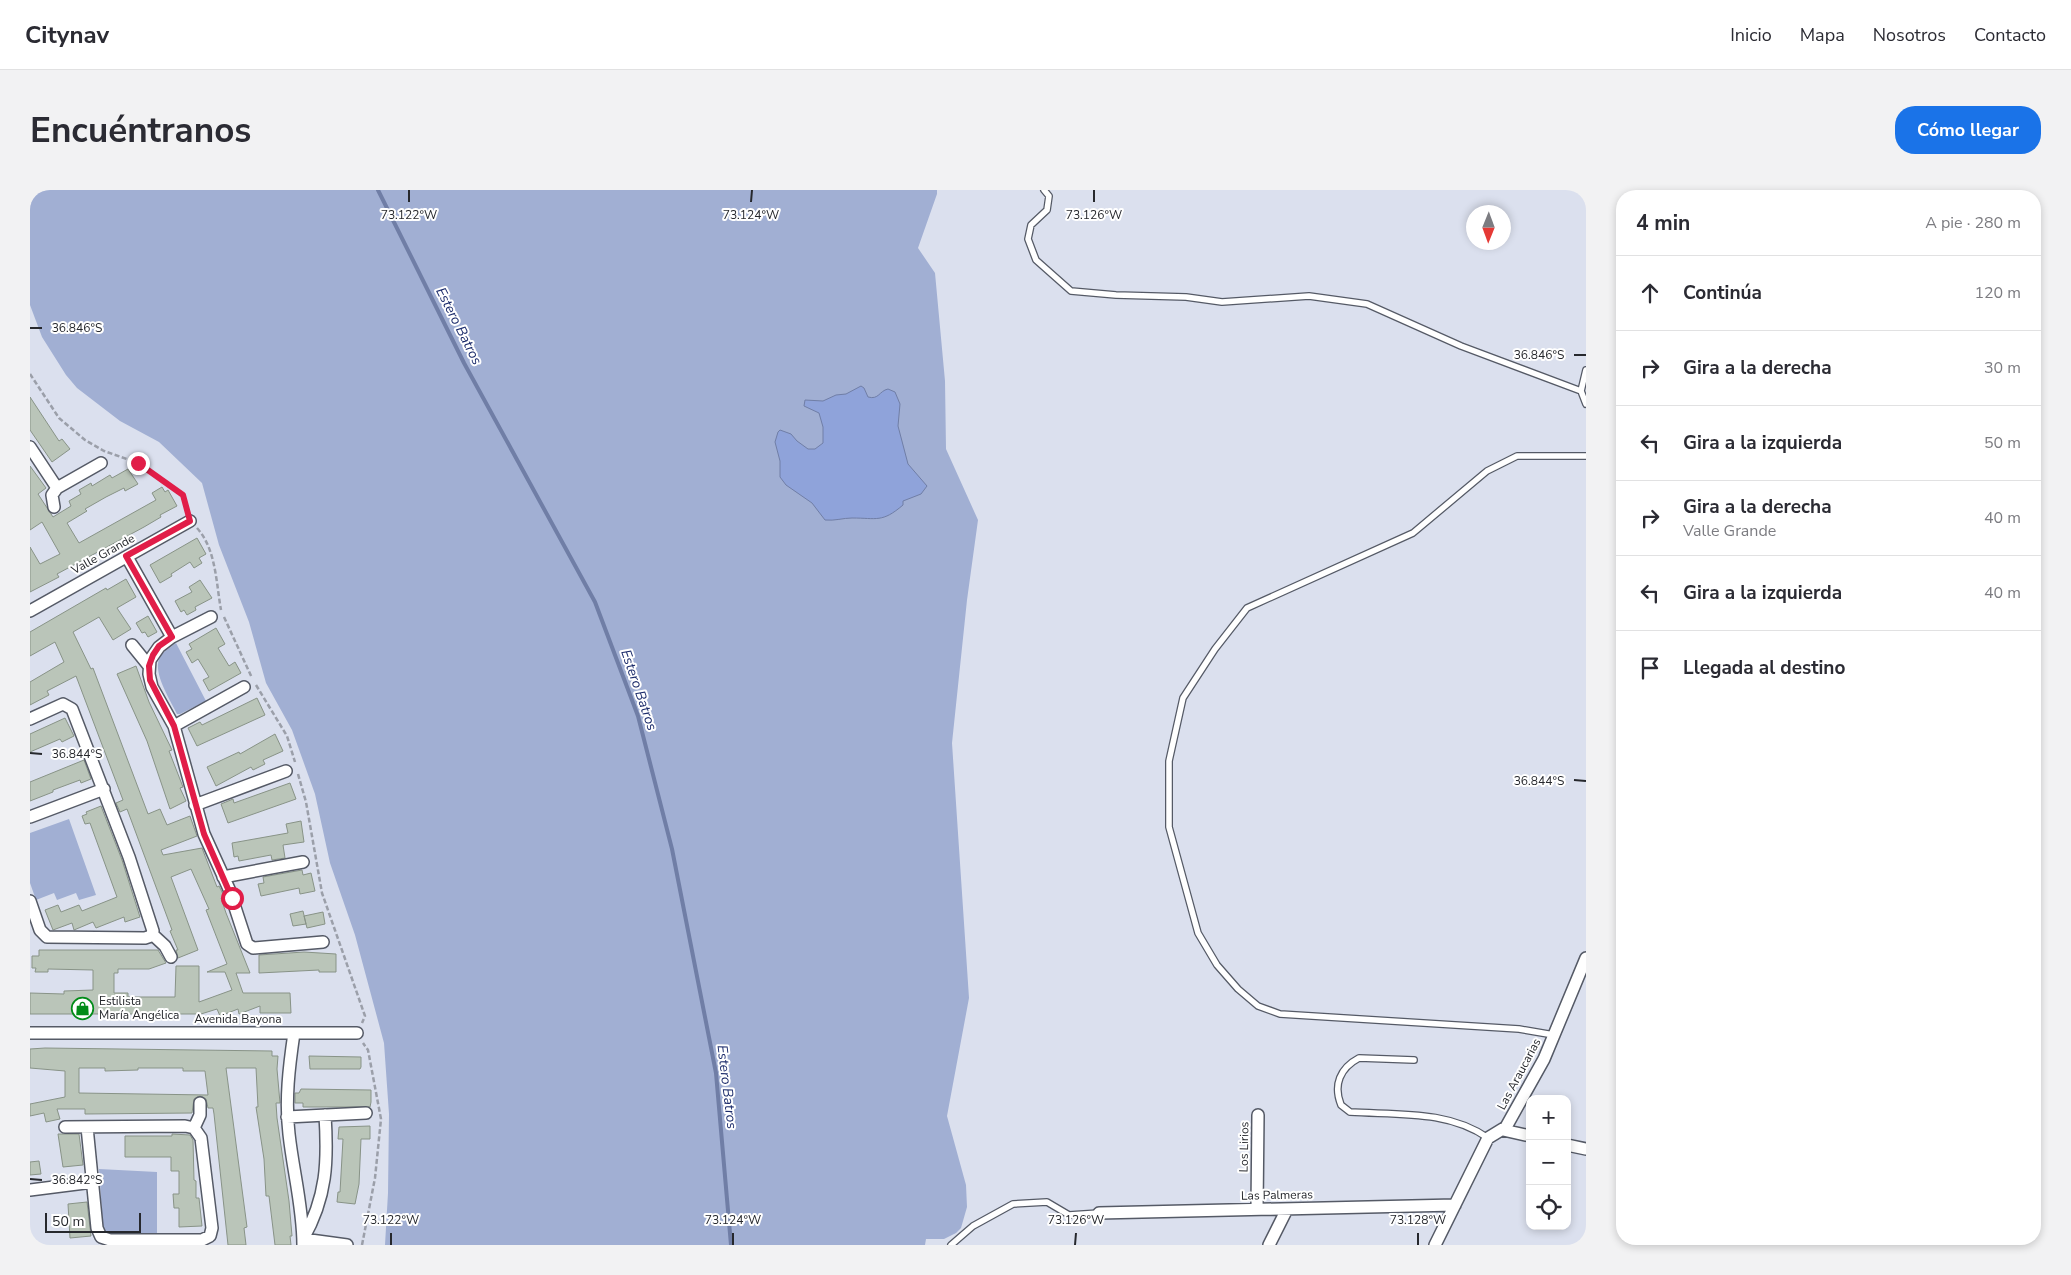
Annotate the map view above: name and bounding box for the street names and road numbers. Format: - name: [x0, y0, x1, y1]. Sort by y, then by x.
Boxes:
- street label: Valle Grande: [68, 530, 137, 578]
- street label: Avenida Bayona: [194, 1011, 282, 1027]
- street label: Las Araucarias: [1493, 1035, 1545, 1113]
- street label: Los Lirios: [1236, 1121, 1252, 1173]
- street label: Las Palmeras: [1241, 1186, 1313, 1204]

